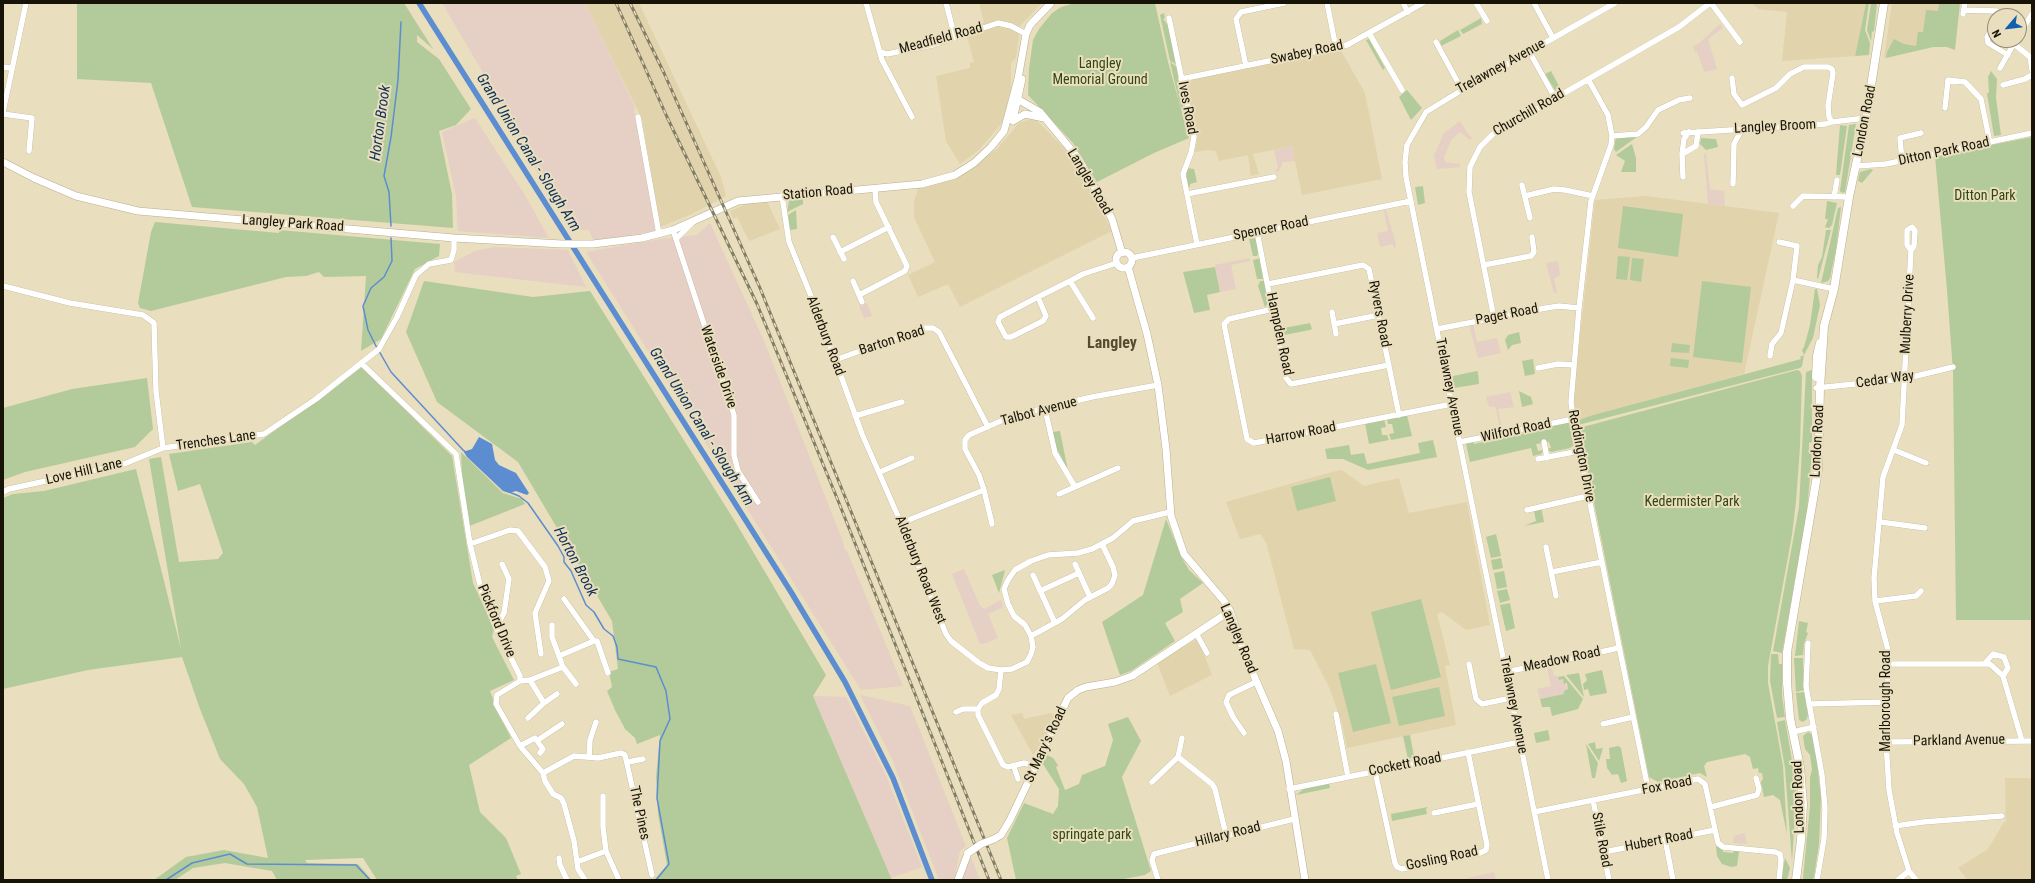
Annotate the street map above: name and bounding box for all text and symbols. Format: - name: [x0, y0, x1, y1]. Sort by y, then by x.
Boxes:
- north arrow: [1987, 8, 2027, 48]
- street label: Meadfield Road: [897, 20, 985, 58]
- text: N: [1990, 27, 2004, 39]
- street label: Trelawney Avenue: [1454, 36, 1548, 98]
- street label: Swabey Road: [1269, 37, 1345, 69]
- park label: Langley Memorial Ground: [1052, 56, 1148, 88]
- water label: Grand Union Canal - Slough Arm: [472, 70, 584, 236]
- street label: Ives Road: [1174, 80, 1200, 136]
- water label: Horton Brook: [367, 84, 395, 162]
- street label: London Road: [1850, 84, 1880, 158]
- street label: Churchill Road: [1490, 86, 1568, 140]
- street label: Langley Broom: [1734, 116, 1816, 138]
- street label: Ditton Park Road: [1897, 134, 1991, 170]
- street label: Langley Road: [1063, 146, 1115, 218]
- street label: Station Road: [782, 182, 854, 204]
- park label: Ditton Park: [1954, 188, 2016, 204]
- street label: Langley Park Road: [242, 212, 344, 236]
- street label: Spencer Road: [1232, 213, 1310, 245]
- street label: Mulberry Drive: [1898, 274, 1918, 354]
- street label: Ryvers Road: [1364, 279, 1394, 349]
- street label: Hampden Road: [1262, 291, 1296, 377]
- street label: Alderbury Road: [802, 294, 848, 378]
- street label: Paget Road: [1474, 301, 1540, 329]
- street label: Barton Road: [857, 322, 927, 360]
- street label: Waterside Drive: [696, 323, 740, 411]
- district label: Langley: [1087, 334, 1137, 354]
- street label: Trelawney Avenue: [1431, 337, 1467, 437]
- water label: Grand Union Canal - Slough Arm: [645, 344, 757, 510]
- street label: Cedar Way: [1855, 368, 1915, 392]
- street label: Talbot Avenue: [999, 394, 1079, 430]
- street label: London Road: [1808, 404, 1828, 478]
- street label: Reddington Drive: [1564, 408, 1598, 504]
- street label: Wilford Road: [1480, 415, 1552, 447]
- street label: Harrow Road: [1264, 419, 1338, 449]
- street label: Trenches Lane: [175, 427, 257, 455]
- street label: Love Hill Lane: [44, 455, 124, 489]
- park label: Kedermister Park: [1644, 494, 1740, 510]
- street label: Alderbury Road West: [891, 514, 949, 626]
- water label: Horton Brook: [549, 524, 601, 600]
- street label: Pickford Drive: [473, 582, 519, 660]
- street label: Langley Road: [1216, 602, 1260, 676]
- street label: Meadow Road: [1522, 644, 1602, 676]
- street label: Marlborough Road: [1878, 650, 1894, 752]
- street label: Trelawney Avenue: [1495, 655, 1531, 755]
- street label: St Mary's Road: [1021, 704, 1071, 786]
- street label: Parkland Avenue: [1913, 732, 2005, 750]
- street label: Cockett Road: [1367, 750, 1443, 780]
- street label: London Road: [1789, 760, 1809, 834]
- street label: Fox Road: [1640, 773, 1694, 799]
- street label: The Pines: [625, 785, 653, 841]
- street label: Stile Road: [1587, 811, 1615, 869]
- street label: Hillary Road: [1194, 819, 1262, 851]
- street label: Hubert Road: [1624, 826, 1694, 856]
- park label: springate park: [1052, 827, 1132, 843]
- street label: Gosling Road: [1404, 843, 1480, 875]

